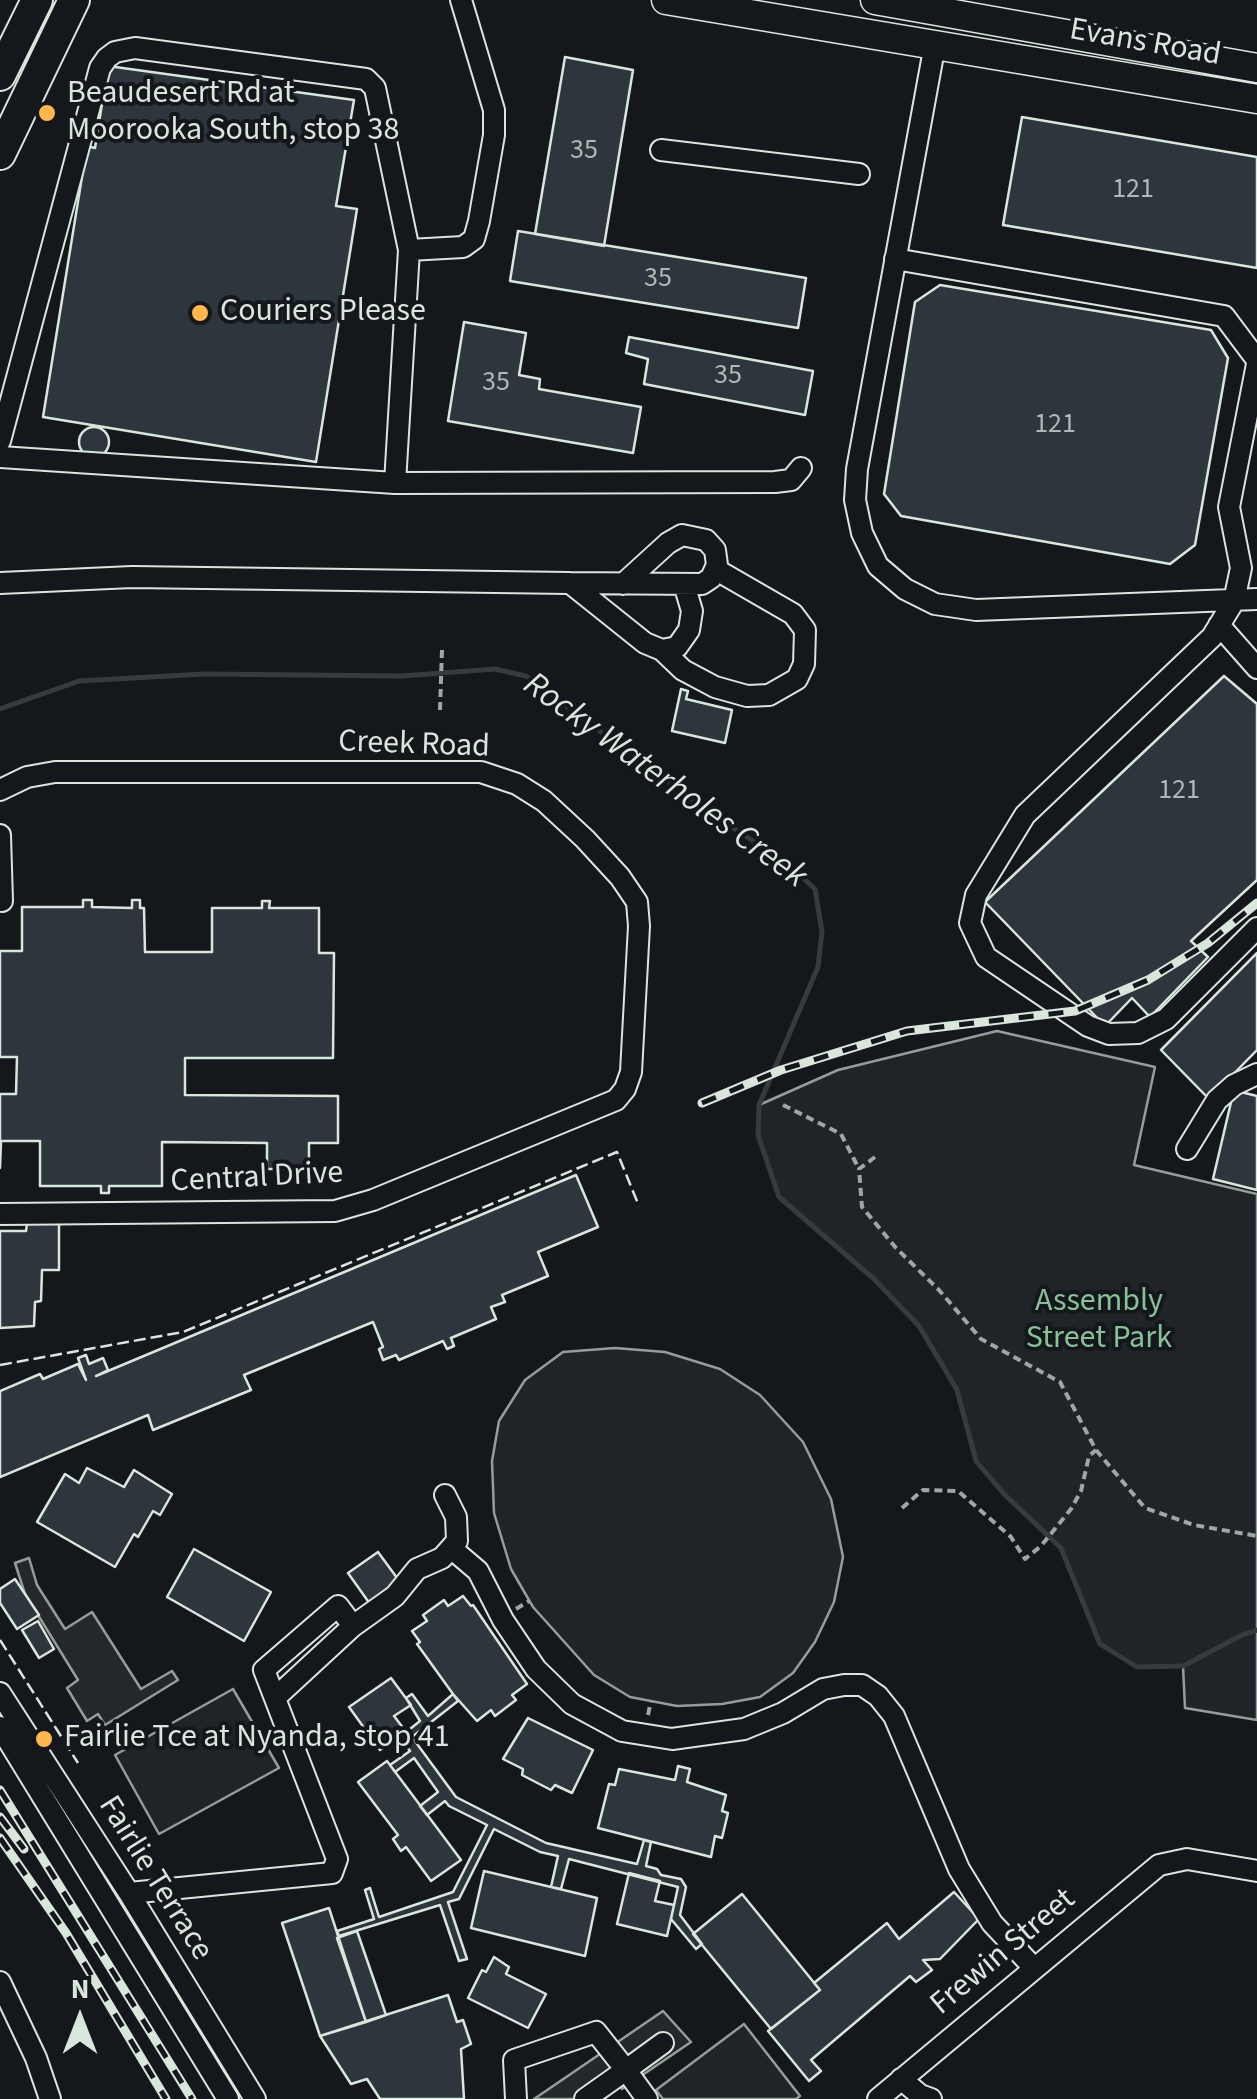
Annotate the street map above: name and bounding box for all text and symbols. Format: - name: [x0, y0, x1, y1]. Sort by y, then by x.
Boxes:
- street label: Evans Road: [1066, 12, 1224, 76]
- place label: Beaudesert Rd at Moorooka South, stop 38: [67, 76, 399, 151]
- marker: Beaudesert Rd at Moorooka South, stop 38: [36, 102, 58, 124]
- house number: 35: [570, 135, 598, 169]
- house number: 121: [1112, 174, 1154, 208]
- house number: 35: [644, 263, 672, 297]
- place label: Couriers Please: [220, 294, 426, 332]
- marker: Couriers Please: [189, 302, 211, 324]
- house number: 35: [714, 360, 742, 394]
- house number: 35: [482, 367, 510, 401]
- house number: 121: [1034, 409, 1076, 443]
- water label: Rocky Waterholes Creek: [514, 665, 814, 899]
- street label: Creek Road: [338, 724, 490, 768]
- house number: 121: [1158, 775, 1200, 809]
- street label: Central Drive: [170, 1155, 344, 1203]
- park label: Assembly Street Park: [1026, 1284, 1172, 1359]
- place label: Fairlie Tce at Nyanda, stop 41: [64, 1720, 450, 1758]
- marker: Fairlie Tce at Nyanda, stop 41: [33, 1728, 55, 1750]
- street label: Fairlie Terrace: [88, 1790, 220, 1968]
- street label: Frewin Street: [924, 1881, 1084, 2025]
- north arrow: [30, 1969, 130, 2069]
- text: N: [71, 1969, 89, 2009]

